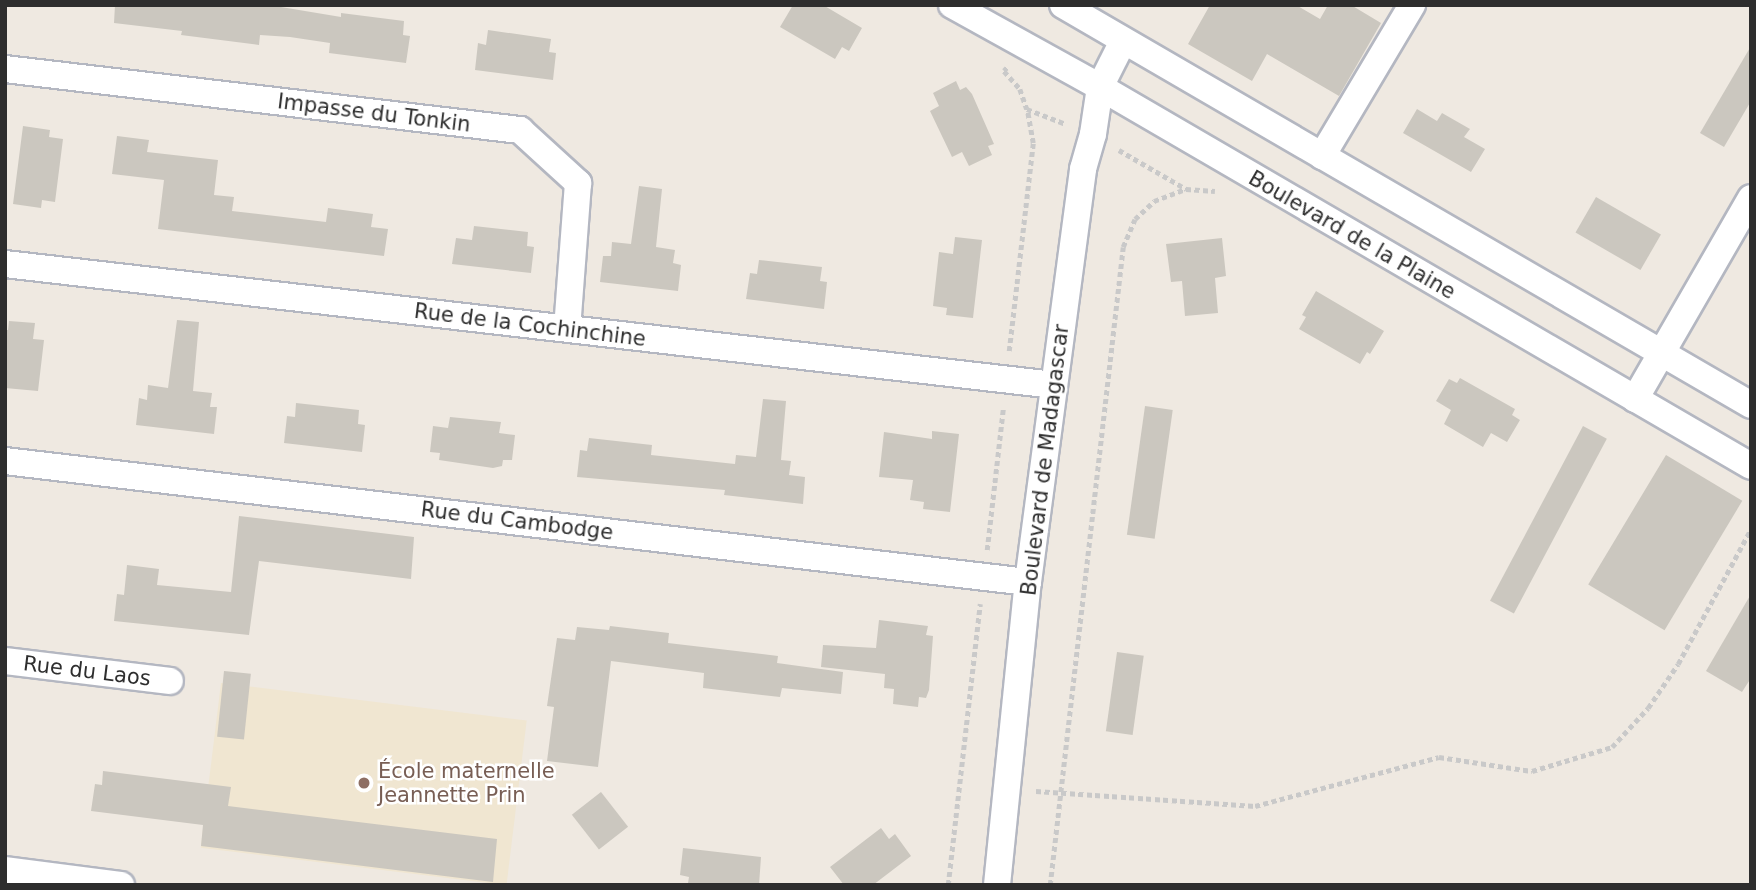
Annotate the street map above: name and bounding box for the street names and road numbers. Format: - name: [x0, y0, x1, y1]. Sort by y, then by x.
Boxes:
- street label: Impasse du Tonkin: [276, 89, 472, 137]
- street label: Boulevard de la Plaine: [1244, 165, 1460, 305]
- street label: Rue de la Cochinchine: [413, 298, 647, 352]
- street label: Boulevard de Madagascar: [1016, 323, 1074, 597]
- street label: Rue du Cambodge: [419, 497, 615, 545]
- street label: Rue du Laos: [22, 651, 152, 691]

